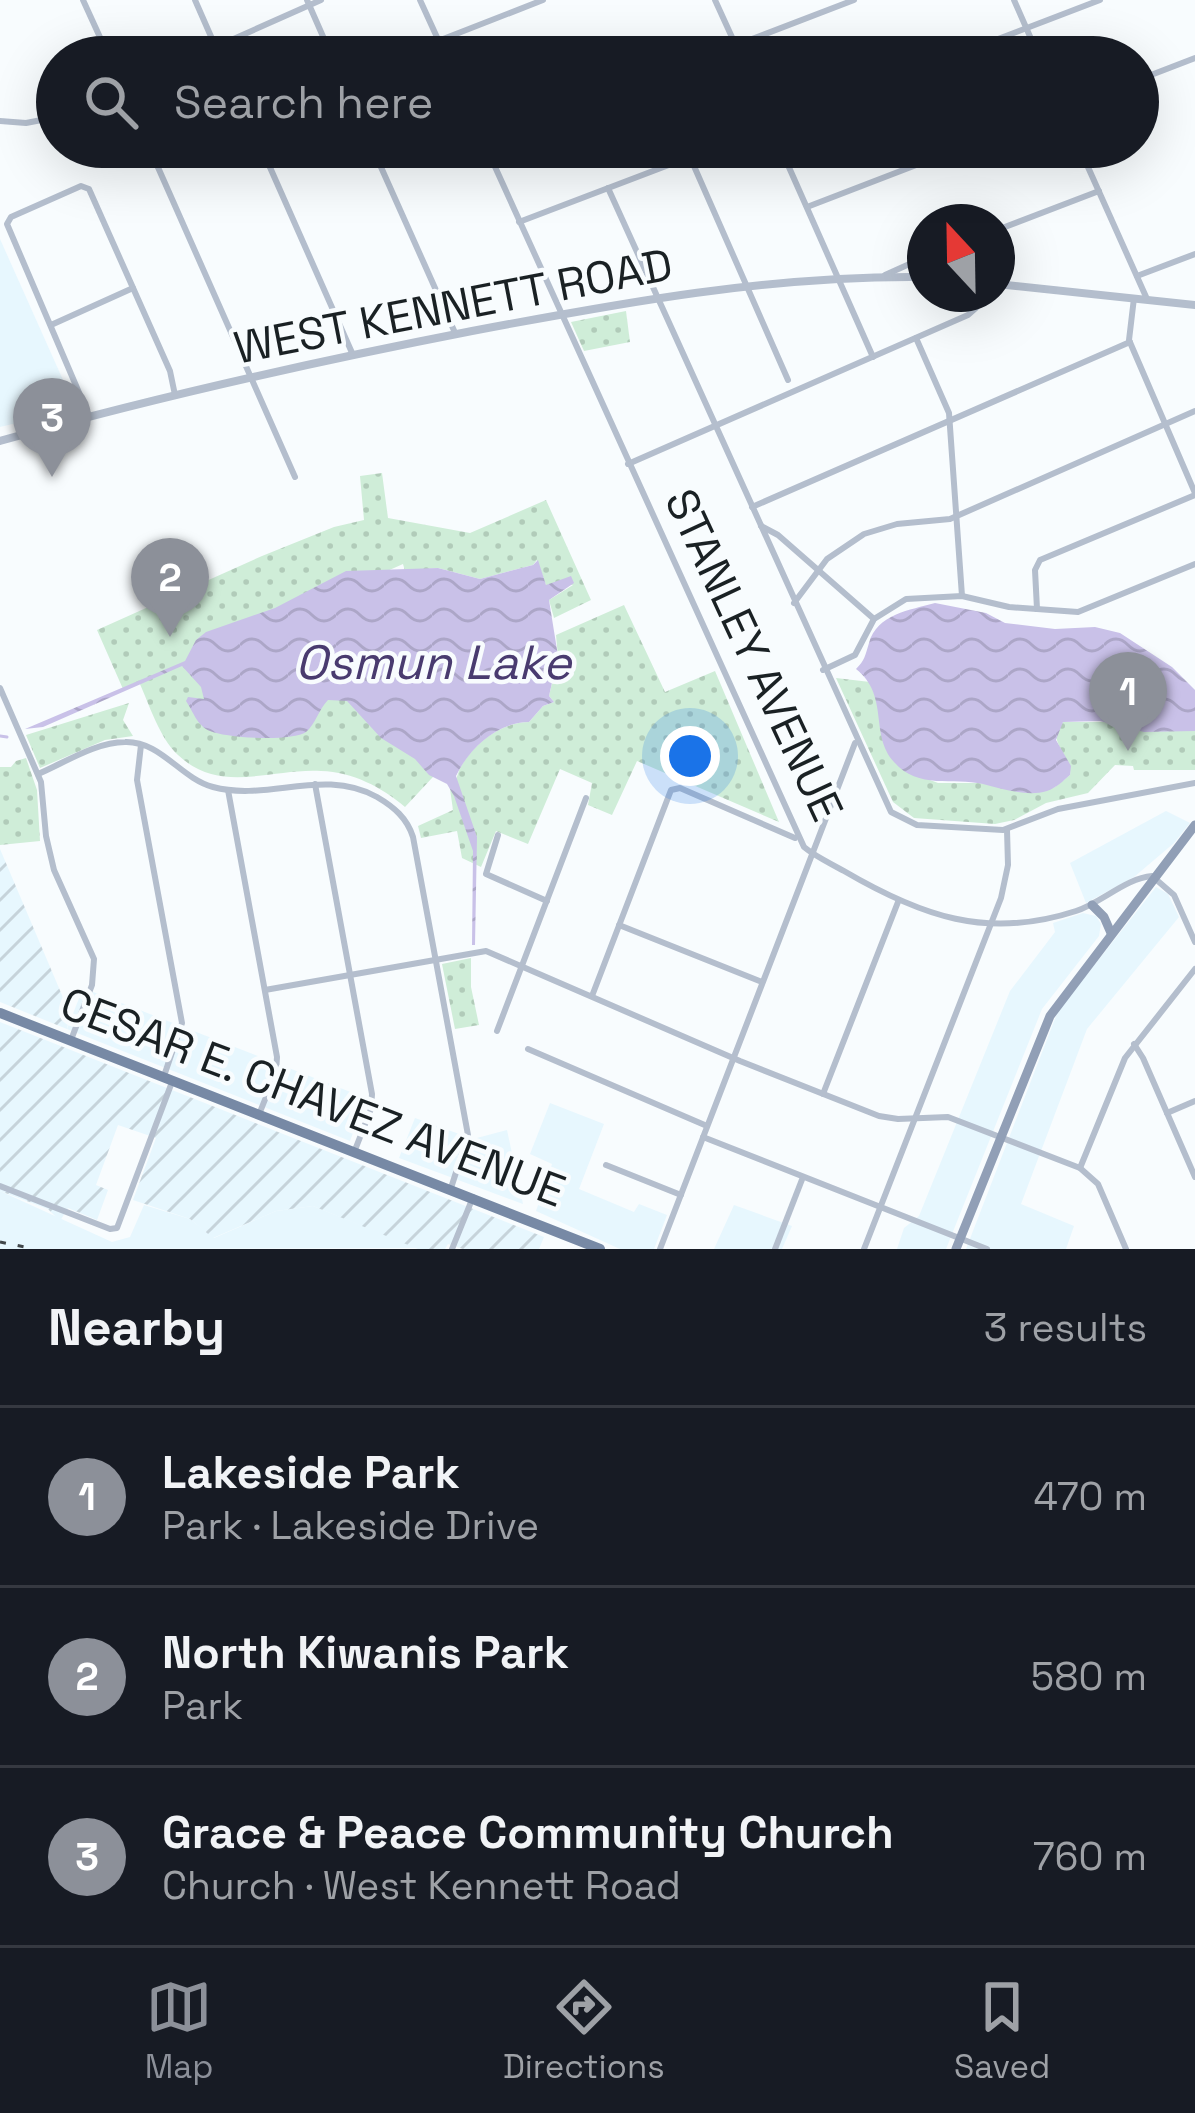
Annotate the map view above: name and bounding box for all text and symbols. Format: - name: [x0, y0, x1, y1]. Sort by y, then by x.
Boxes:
- search box: [36, 36, 1159, 168]
- icon: search: [78, 69, 144, 135]
- text: Search here: [174, 74, 433, 131]
- north arrow: [907, 204, 1015, 312]
- street label: WEST KENNETT ROAD: [229, 236, 677, 376]
- pin: 3: [13, 378, 91, 477]
- street label: STANLEY AVENUE: [652, 480, 856, 830]
- pin: 2: [131, 538, 209, 637]
- water label: Osmun Lake: [295, 632, 573, 693]
- pin: 1: [1089, 652, 1167, 751]
- your location: [660, 726, 720, 786]
- street label: CESAR E. CHAVEZ AVENUE: [53, 974, 573, 1220]
- text: Nearby: [48, 1295, 225, 1360]
- text: 3 results: [984, 1303, 1147, 1352]
- text: Lakeside Park: [162, 1444, 460, 1501]
- text: 1: [78, 1472, 96, 1521]
- text: 470 m: [1034, 1472, 1147, 1521]
- text: Park · Lakeside Drive: [162, 1501, 539, 1550]
- text: North Kiwanis Park: [162, 1624, 569, 1681]
- text: 2: [75, 1652, 99, 1701]
- text: 580 m: [1031, 1652, 1147, 1701]
- text: Park: [162, 1681, 243, 1730]
- text: Grace & Peace Community Church: [162, 1804, 894, 1861]
- text: 3: [75, 1832, 99, 1881]
- text: 760 m: [1033, 1832, 1147, 1881]
- text: Church · West Kennett Road: [162, 1861, 681, 1910]
- tab: Map: [145, 1974, 213, 2088]
- tab: Directions: [503, 1974, 665, 2088]
- tab: Saved: [954, 1974, 1050, 2088]

